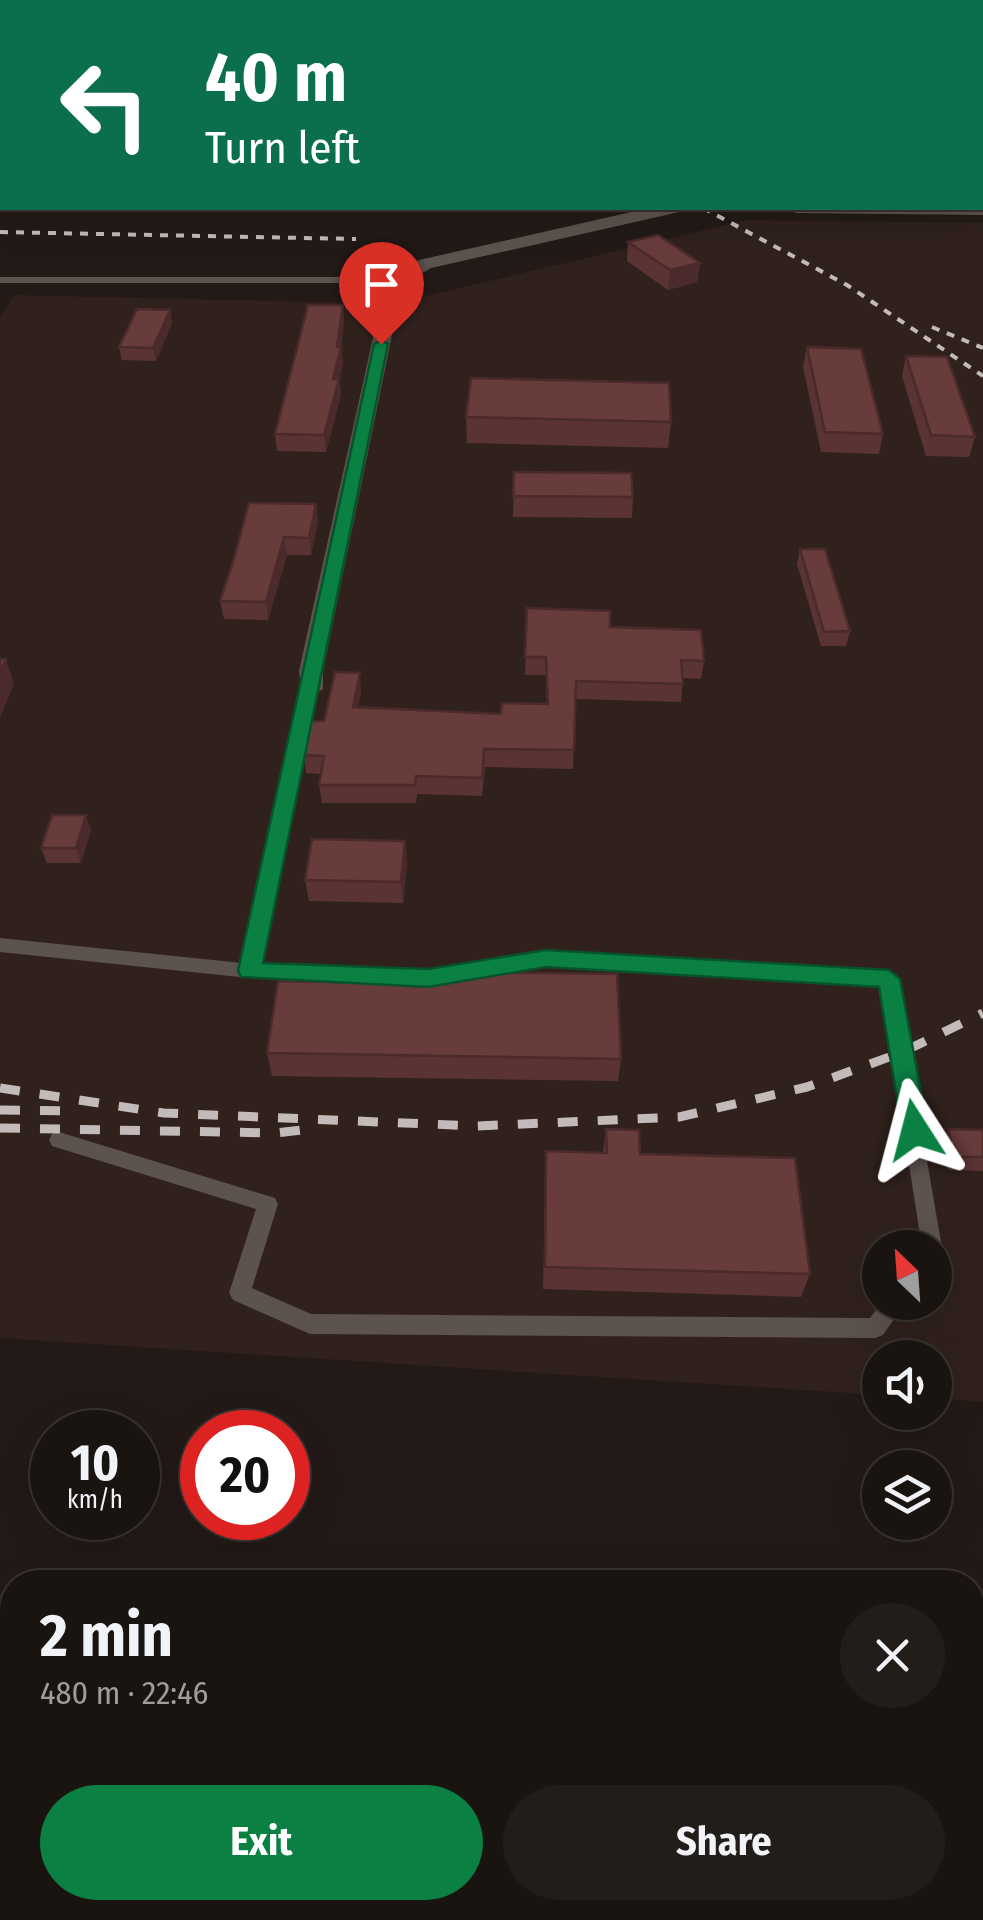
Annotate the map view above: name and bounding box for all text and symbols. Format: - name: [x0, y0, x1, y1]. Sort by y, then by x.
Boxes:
- text: 40 m: [205, 36, 347, 120]
- icon: left: [40, 40, 170, 170]
- text: Turn left: [205, 121, 360, 175]
- pin: [339, 242, 424, 345]
- icon: arrive: [354, 257, 409, 312]
- position arrow: [863, 1078, 967, 1182]
- north arrow: [862, 1230, 952, 1320]
- map controls: [862, 1230, 952, 1540]
- button: sound: [862, 1340, 952, 1430]
- speed limit sign: 20: [180, 1410, 310, 1540]
- text: 10: [71, 1433, 119, 1493]
- button: layers: [862, 1450, 952, 1540]
- text: km/h: [67, 1485, 123, 1515]
- text: 2 min: [40, 1600, 173, 1672]
- button: close: [840, 1603, 945, 1708]
- text: 480 m · 22:46: [40, 1674, 208, 1712]
- button: Exit: [40, 1785, 483, 1900]
- button: Share: [503, 1785, 945, 1900]

